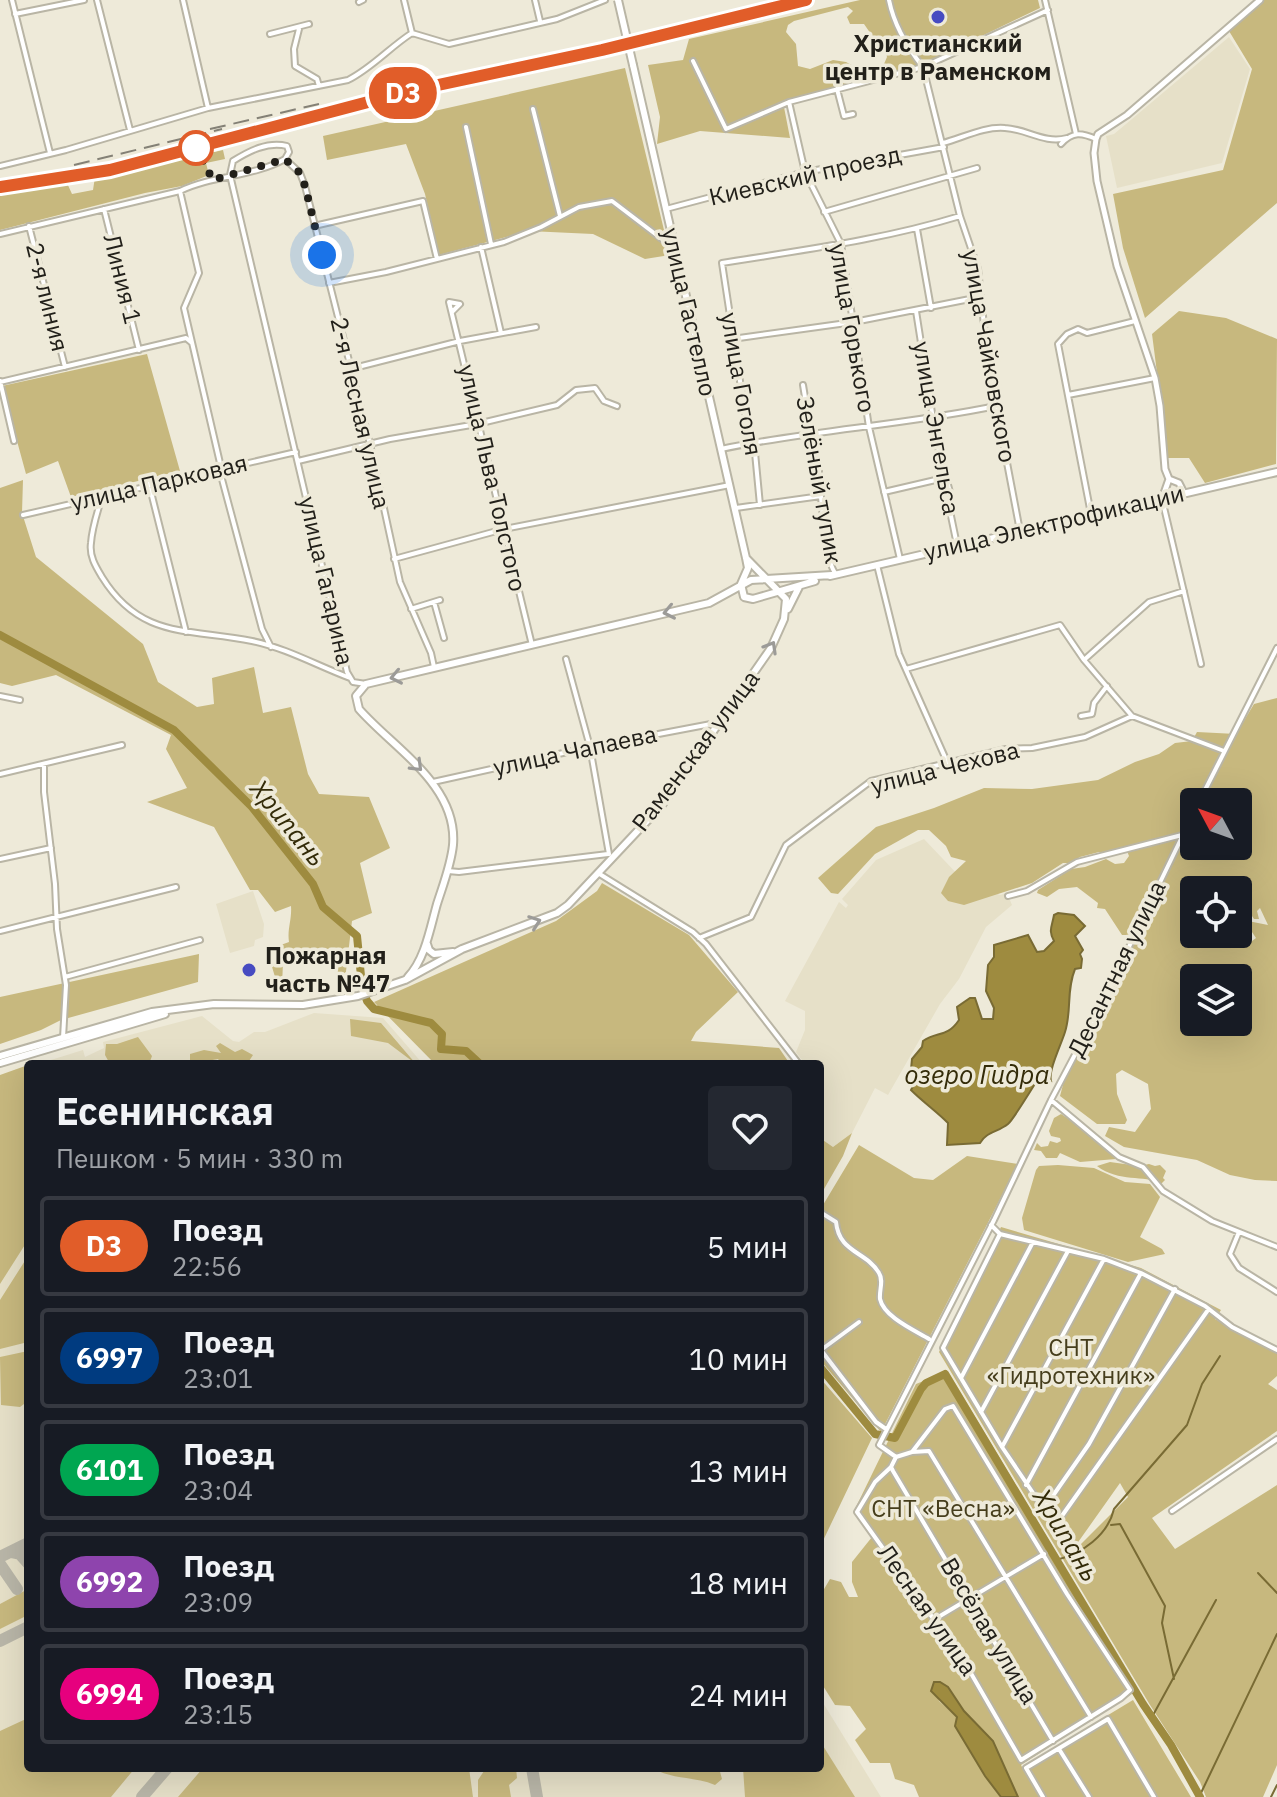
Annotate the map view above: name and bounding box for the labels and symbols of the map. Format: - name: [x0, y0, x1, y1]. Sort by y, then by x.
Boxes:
- marker: Христианский центр в Раменском: [929, 8, 947, 26]
- place label: Христианский центр в Раменском: [825, 27, 1051, 87]
- line badge: D3: [367, 67, 439, 119]
- unlabelled marker: [179, 131, 213, 165]
- street label: Киевский проезд: [706, 137, 904, 213]
- street label: улица Гастелло: [655, 224, 725, 399]
- street label: Линия 1: [96, 230, 150, 327]
- your location: [302, 235, 342, 275]
- street label: 2-я линия: [19, 239, 77, 355]
- street label: улица Горького: [822, 241, 884, 415]
- street label: улица Чайковского: [955, 247, 1024, 465]
- street label: улица Гоголя: [714, 310, 770, 458]
- street label: 2-я Лесная улица: [323, 314, 399, 512]
- street label: улица Энгельса: [906, 339, 968, 517]
- street label: улица Льва Толстого: [451, 361, 535, 594]
- street label: Зелёный тупик: [789, 393, 851, 566]
- street label: улица Парковая: [67, 446, 250, 518]
- street label: улица Электрофикации: [920, 476, 1187, 568]
- street label: улица Гагарина: [292, 493, 362, 669]
- one-way arrow: [663, 603, 677, 620]
- one-way arrow: [761, 641, 777, 656]
- street label: Раменская улица: [624, 663, 766, 837]
- one-way arrow: [390, 668, 403, 685]
- street label: улица Чапаева: [490, 717, 660, 783]
- street label: улица Чехова: [867, 733, 1023, 801]
- one-way arrow: [408, 757, 422, 771]
- water label: Хрипань: [243, 771, 334, 873]
- north arrow: [1180, 788, 1252, 860]
- street label: Десантная улица: [1059, 875, 1173, 1062]
- one-way arrow: [527, 916, 541, 932]
- place label: Пожарная часть №47: [265, 939, 390, 999]
- marker: Пожарная часть №47: [240, 961, 258, 979]
- water label: озеро Гидра: [904, 1057, 1050, 1091]
- park label: СНТ «Гидротехник»: [987, 1331, 1155, 1391]
- water label: Хрипань: [1025, 1481, 1108, 1587]
- park label: СНТ «Весна»: [871, 1492, 1015, 1524]
- street label: Лесная улица: [871, 1537, 985, 1682]
- street label: Весёлая улица: [934, 1551, 1046, 1710]

